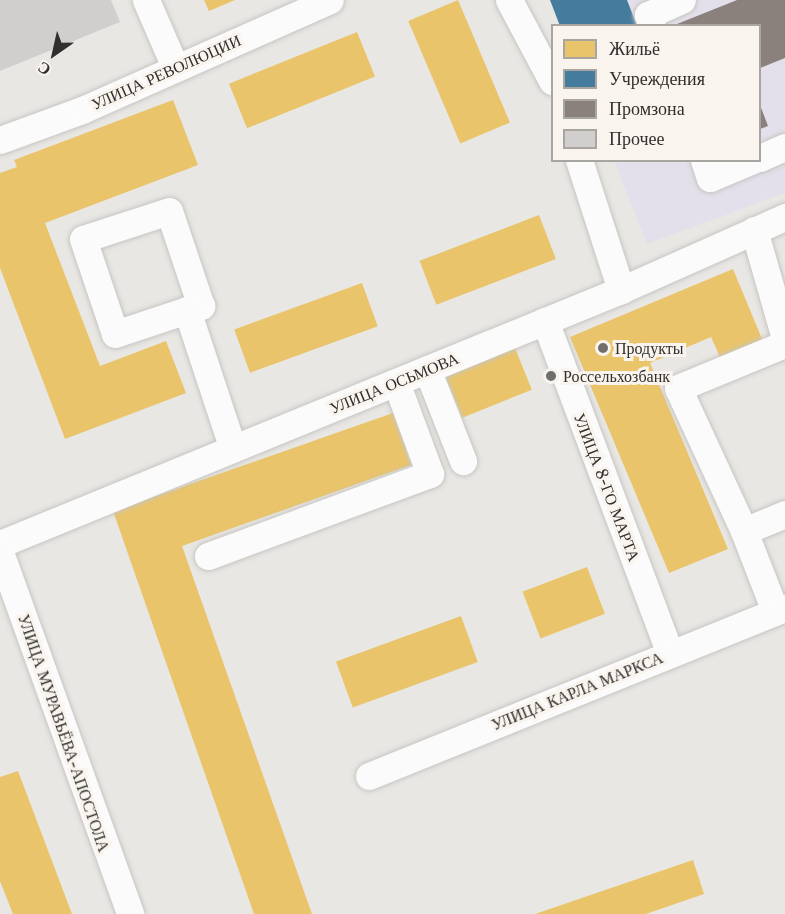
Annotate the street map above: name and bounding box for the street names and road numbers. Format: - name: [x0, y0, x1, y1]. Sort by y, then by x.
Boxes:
- street label: УЛИЦА РЕВОЛЮЦИИ: [88, 30, 244, 114]
- street label: УЛИЦА ОСЬМОВА: [327, 348, 461, 418]
- street label: УЛИЦА 8-ГО МАРТА: [570, 410, 644, 564]
- street label: УЛИЦА МУРАВЬЁВА-АПОСТОЛА: [14, 612, 114, 854]
- street label: УЛИЦА КАРЛА МАРКСА: [489, 648, 665, 734]

